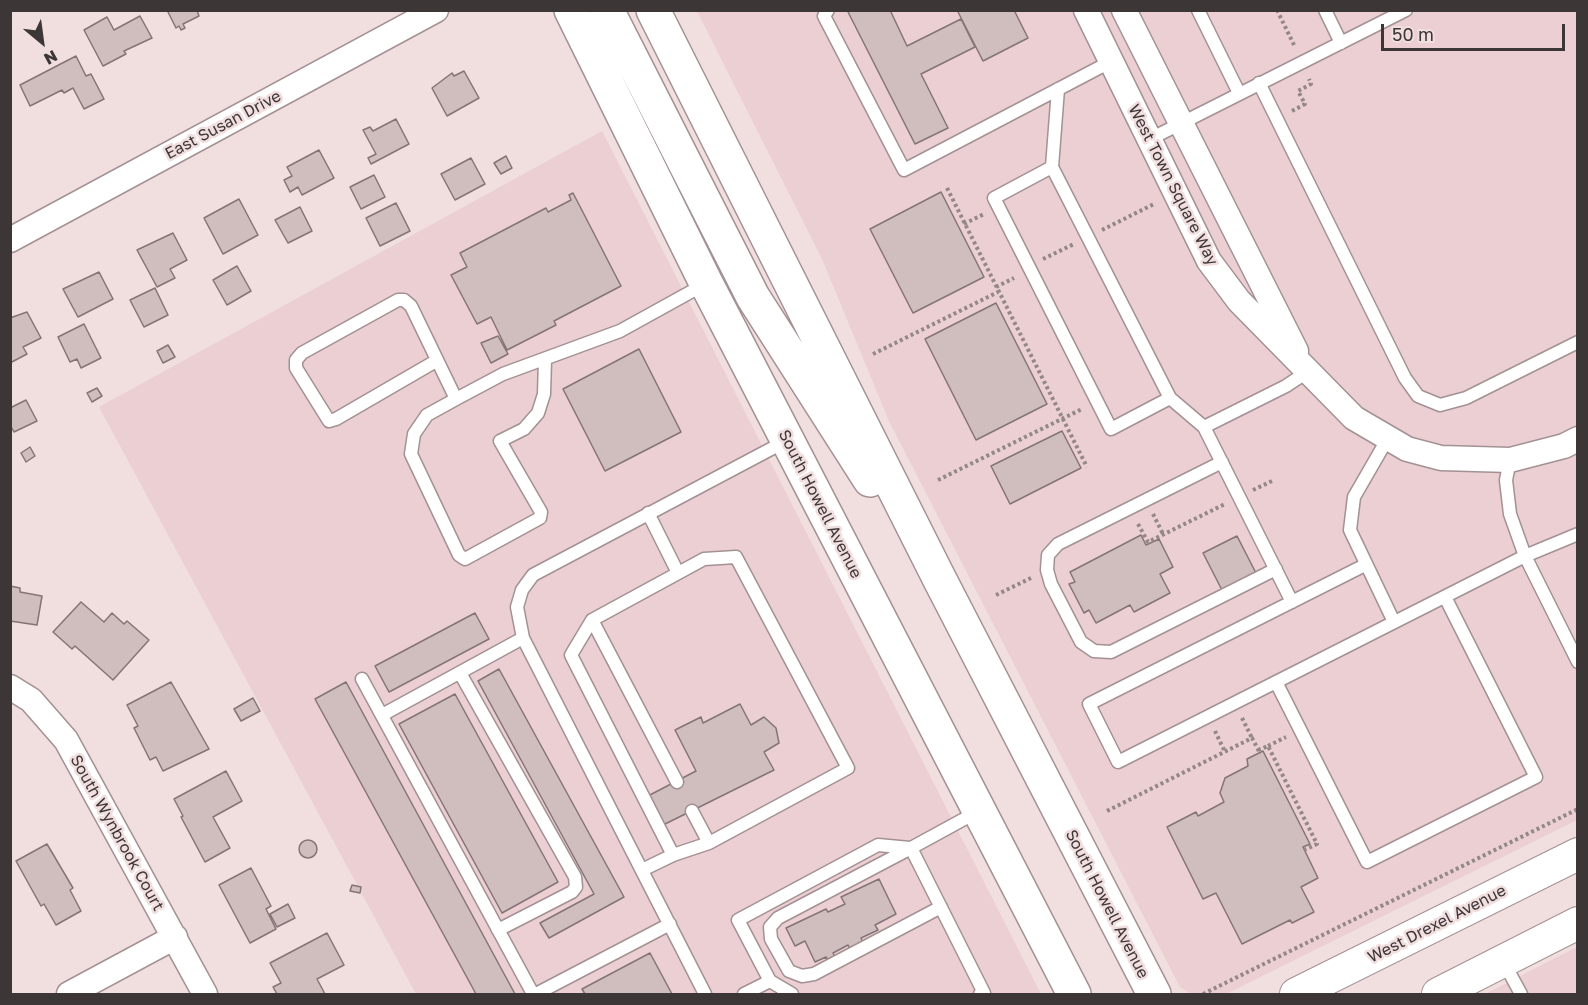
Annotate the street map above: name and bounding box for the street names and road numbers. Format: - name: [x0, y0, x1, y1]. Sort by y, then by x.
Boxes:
- street label: East Susan Drive: [162, 86, 284, 164]
- street label: West Town Square Way: [1124, 101, 1222, 269]
- street label: South Howell Avenue: [774, 427, 866, 581]
- street label: South Wynbrook Court: [66, 752, 168, 914]
- street label: South Howell Avenue: [1061, 827, 1153, 981]
- street label: West Drexel Avenue: [1365, 881, 1509, 967]

